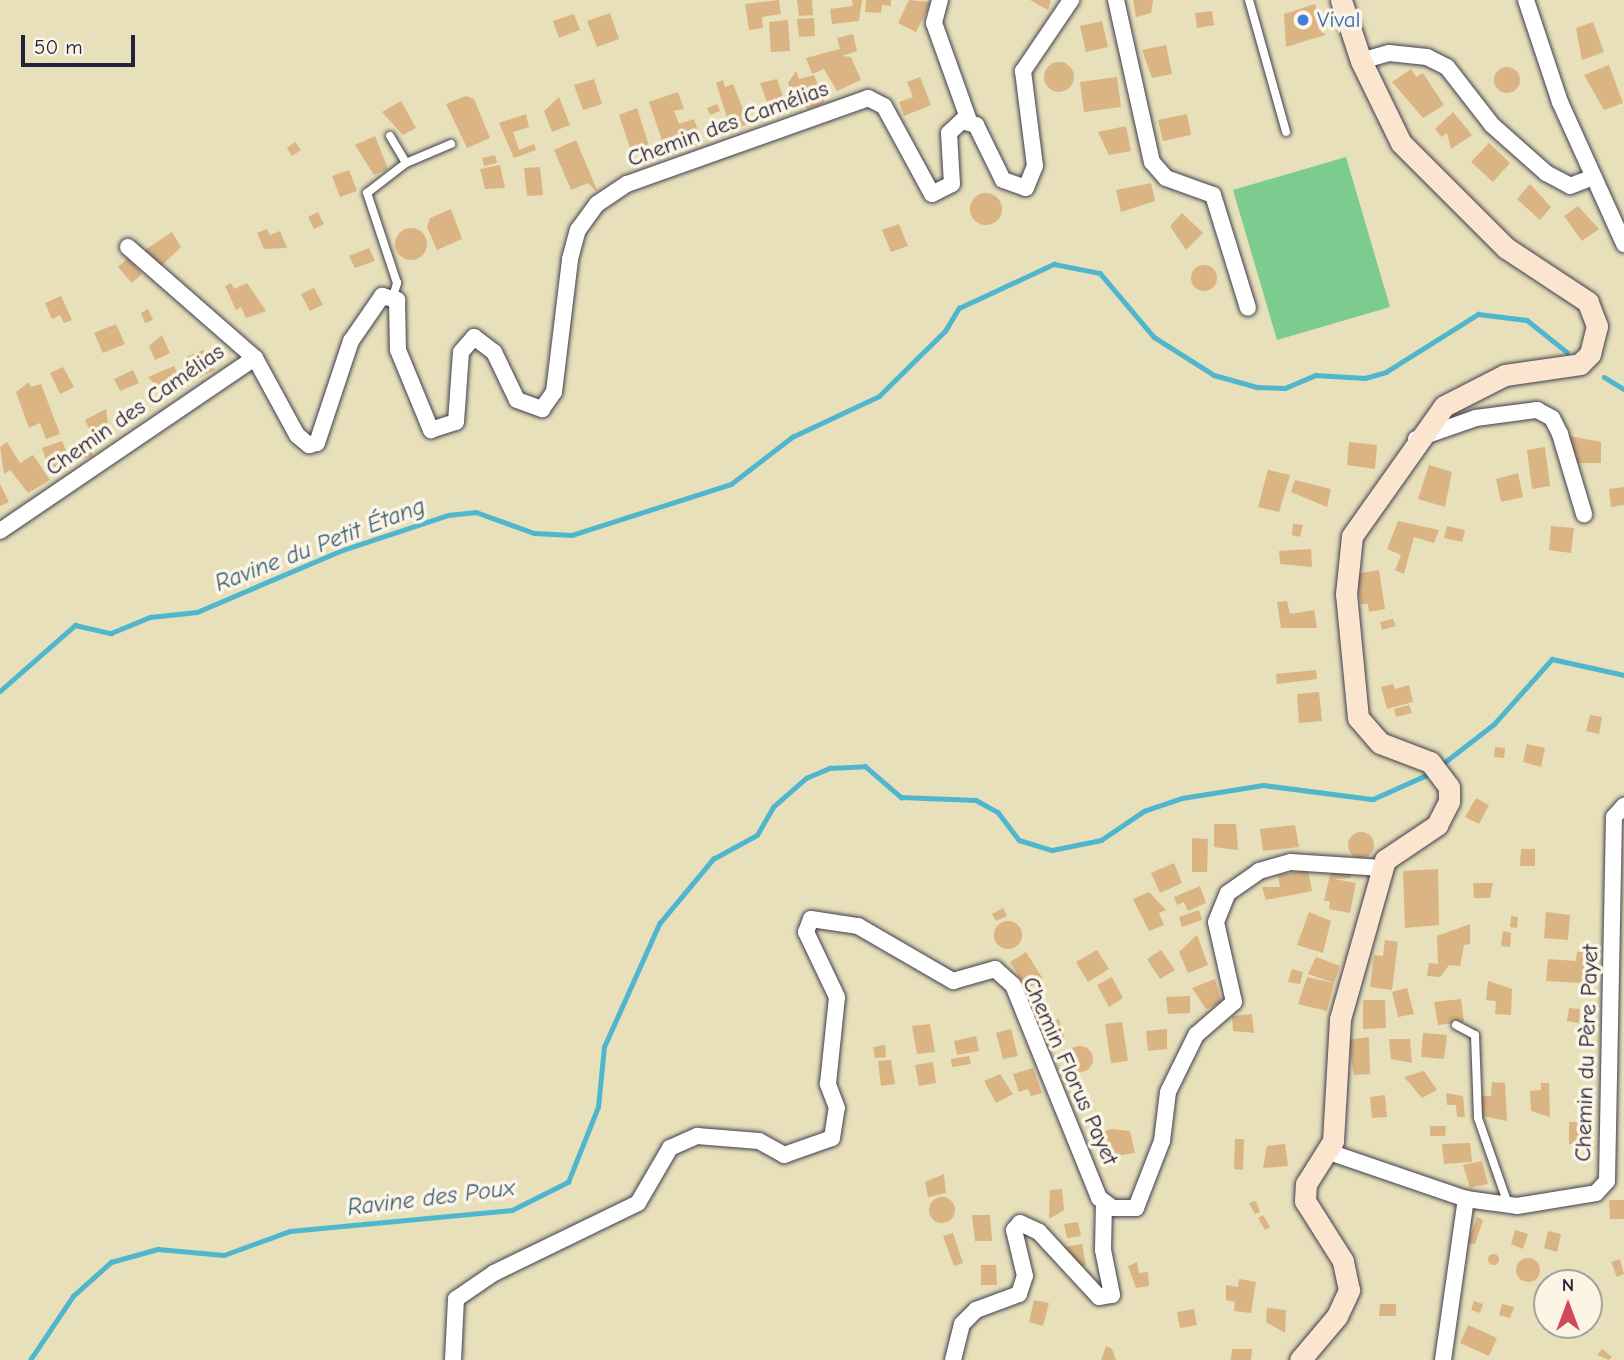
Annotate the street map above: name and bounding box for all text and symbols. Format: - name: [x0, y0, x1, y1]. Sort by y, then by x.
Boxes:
- place label: Vival: [1317, 6, 1361, 34]
- marker: Vival: [1295, 12, 1311, 28]
- scale bar: [24, 21, 138, 65]
- text: 50 m: [34, 35, 83, 59]
- street label: Chemin des Camélias: [624, 75, 832, 173]
- street label: Chemin des Camélias: [40, 338, 230, 482]
- water label: Ravine du Petit Étang: [211, 492, 429, 598]
- street label: Chemin du Père Payet: [1569, 944, 1605, 1162]
- street label: Chemin Florus Payet: [1016, 973, 1124, 1169]
- water label: Ravine des Poux: [346, 1173, 516, 1223]
- north arrow: [1533, 1269, 1603, 1339]
- text: N: [1562, 1274, 1574, 1296]

